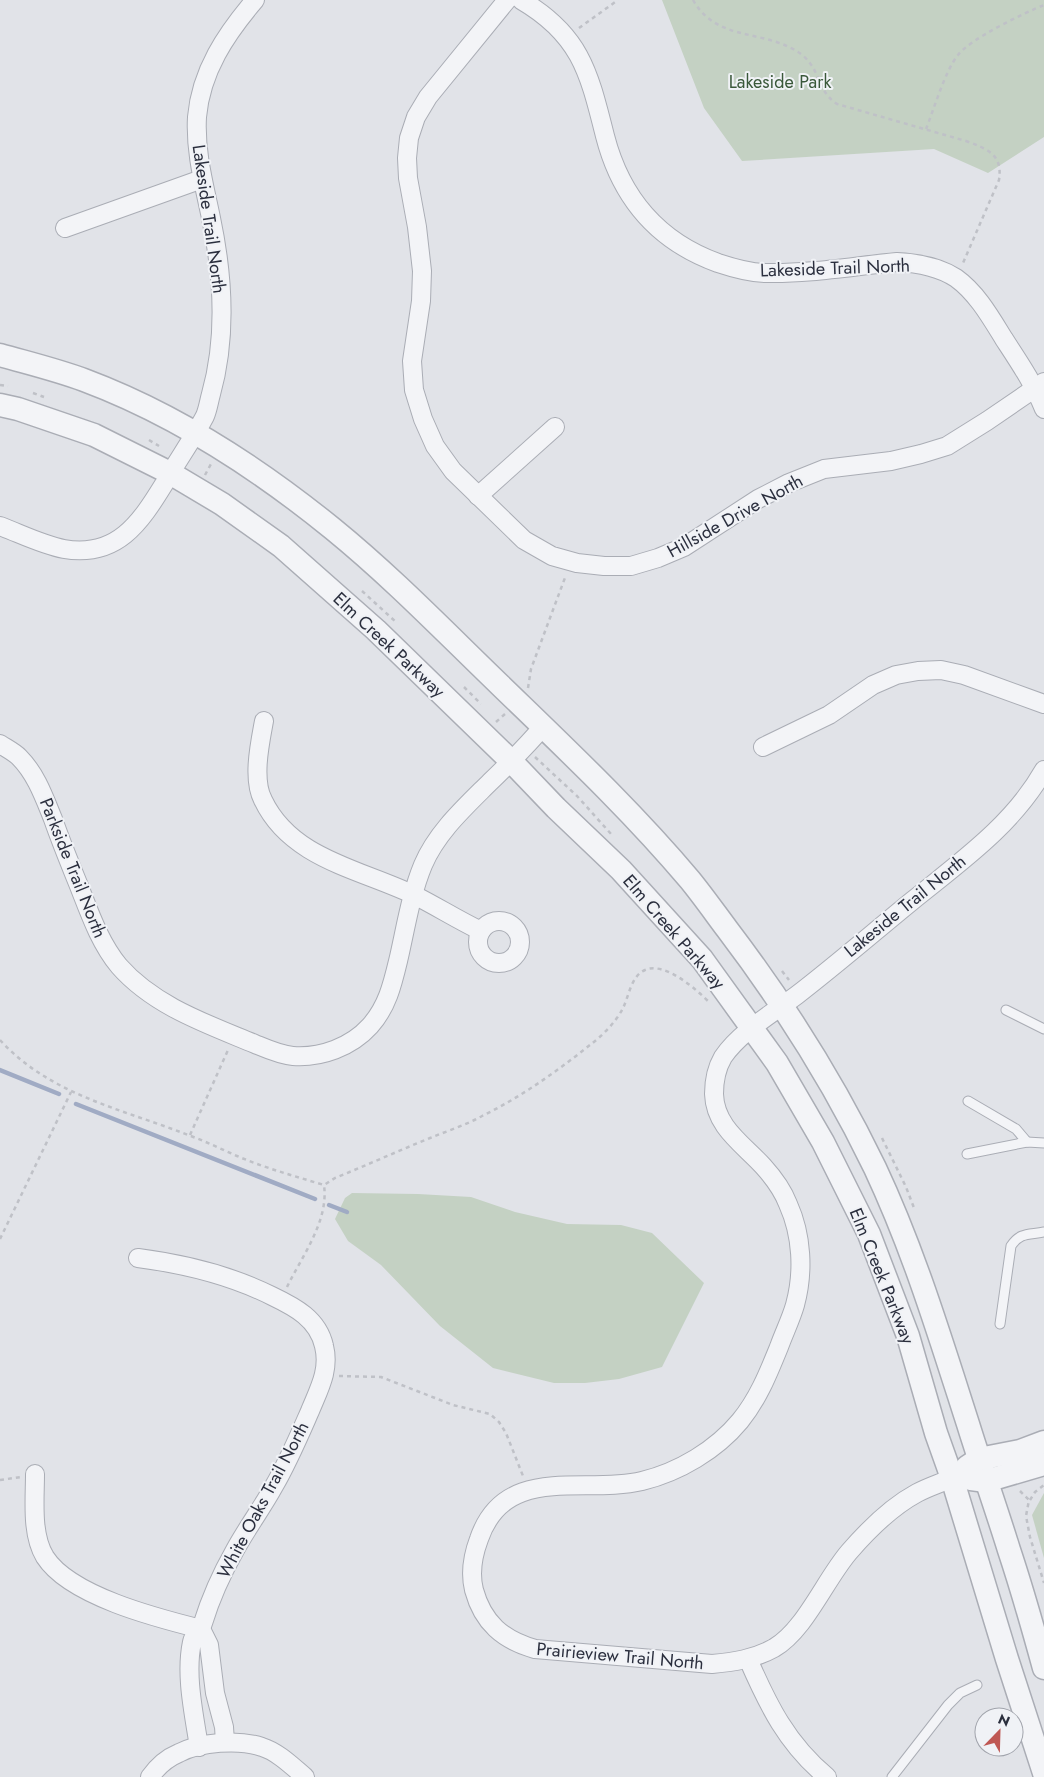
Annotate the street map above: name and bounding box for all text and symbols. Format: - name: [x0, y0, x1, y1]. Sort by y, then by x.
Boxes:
- park label: Lakeside Park: [729, 69, 831, 95]
- street label: Lakeside Trail North: [186, 143, 232, 295]
- street label: Lakeside Trail North: [759, 252, 911, 284]
- street label: Hillside Drive North: [662, 468, 808, 564]
- street label: Elm Creek Parkway: [327, 586, 451, 704]
- street label: Parkside Trail North: [33, 794, 113, 942]
- street label: Lakeside Trail North: [838, 849, 972, 963]
- street label: Elm Creek Parkway: [617, 869, 731, 995]
- street label: Elm Creek Parkway: [843, 1204, 921, 1348]
- street label: White Oaks Trail North: [211, 1417, 315, 1583]
- street label: Prairieview Trail North: [535, 1636, 705, 1676]
- north arrow: [974, 1707, 1024, 1757]
- text: N: [995, 1709, 1013, 1731]

